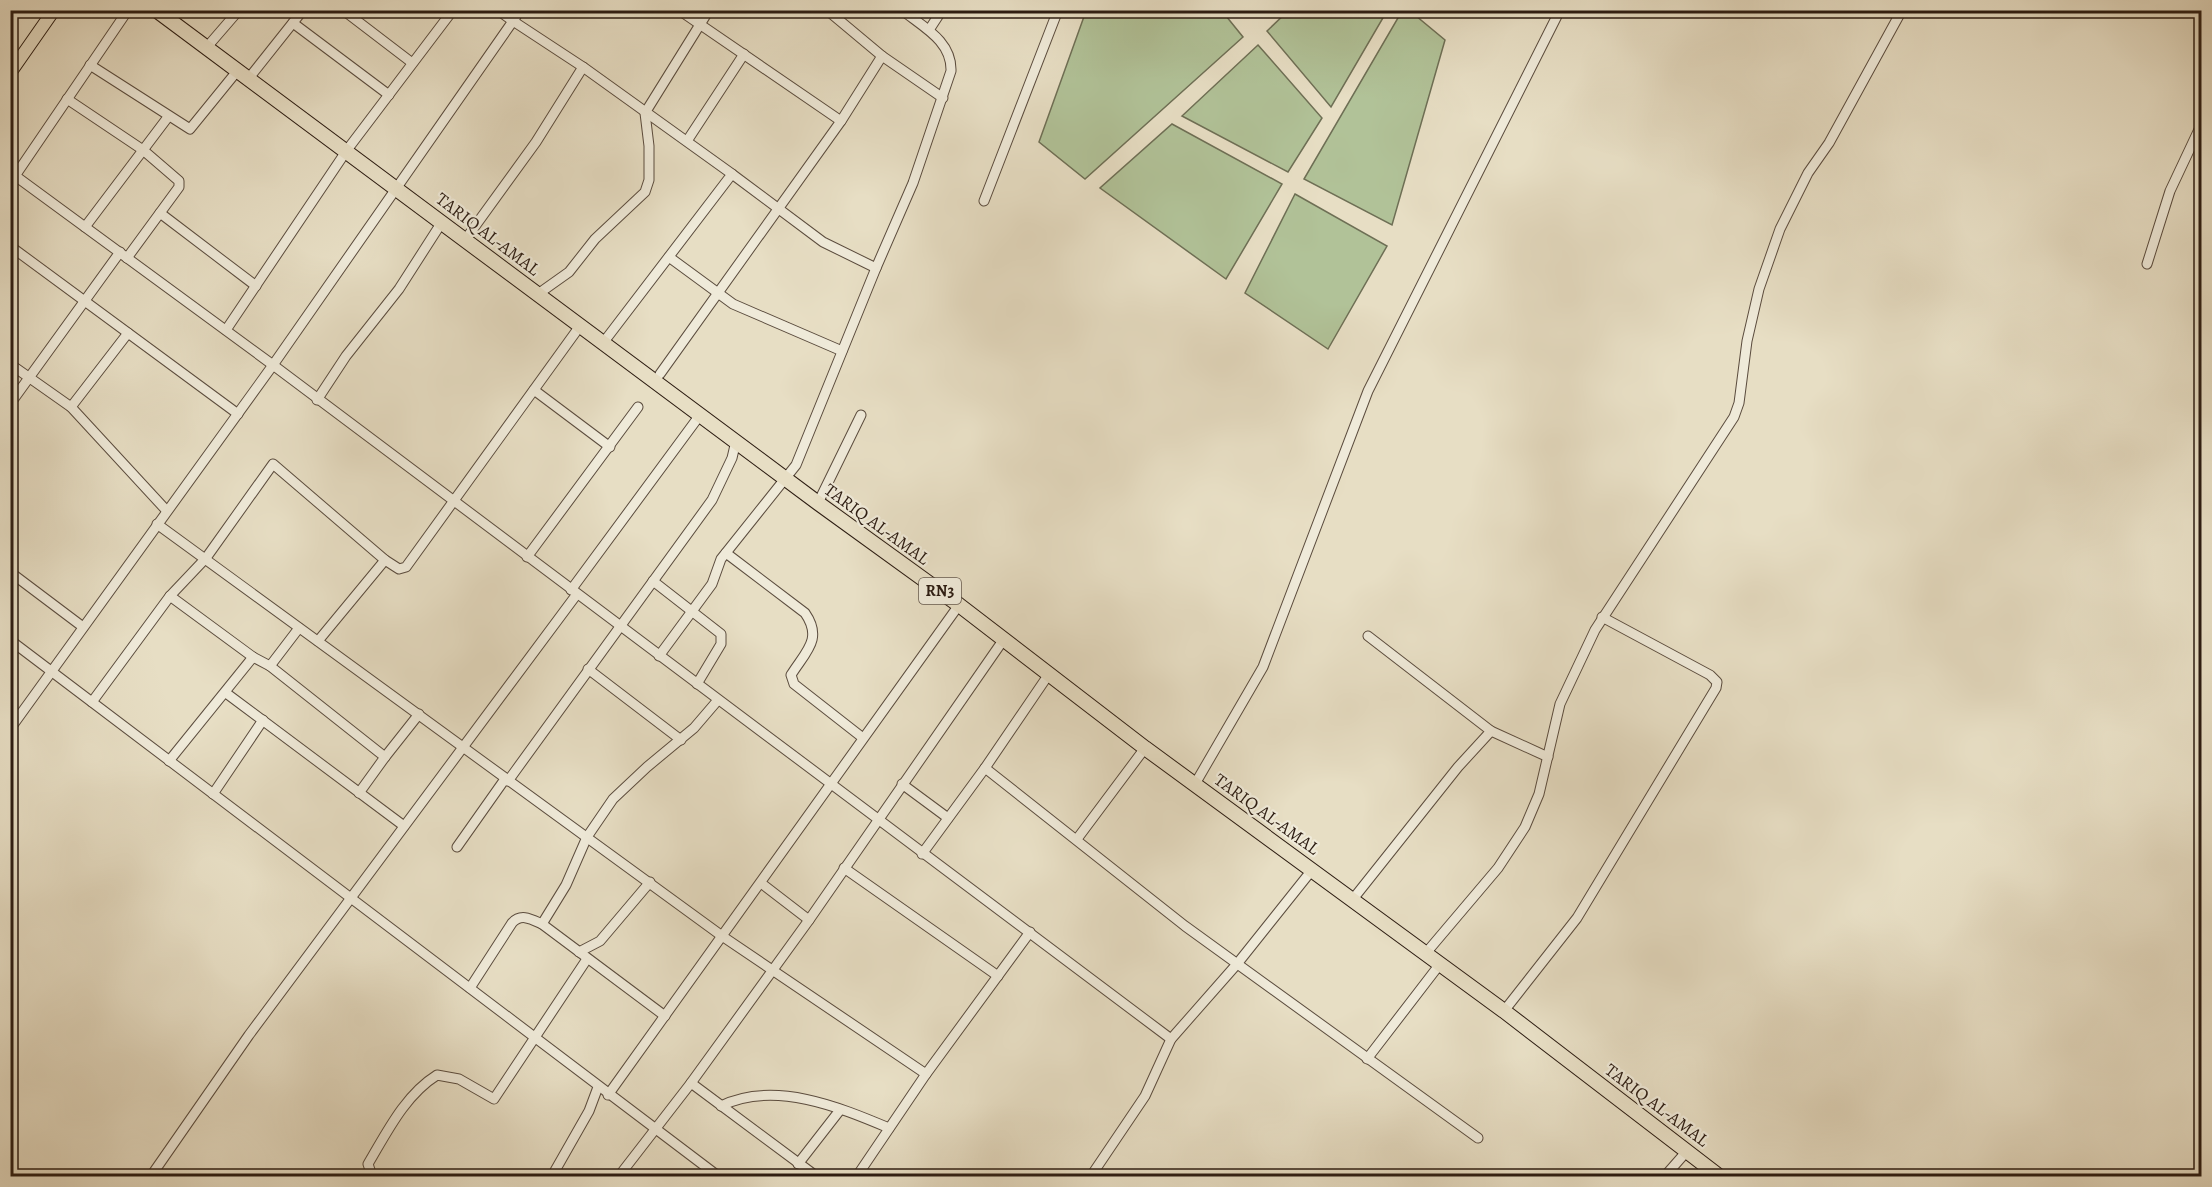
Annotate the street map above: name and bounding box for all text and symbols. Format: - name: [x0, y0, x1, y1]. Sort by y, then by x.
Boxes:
- street label: TARIQ AL-AMAL: [431, 187, 546, 282]
- street label: TARIQ AL-AMAL: [820, 478, 935, 571]
- road number: RN3: [919, 578, 961, 604]
- street label: TARIQ AL-AMAL: [1210, 768, 1325, 861]
- street label: TARIQ AL-AMAL: [1600, 1058, 1715, 1153]

